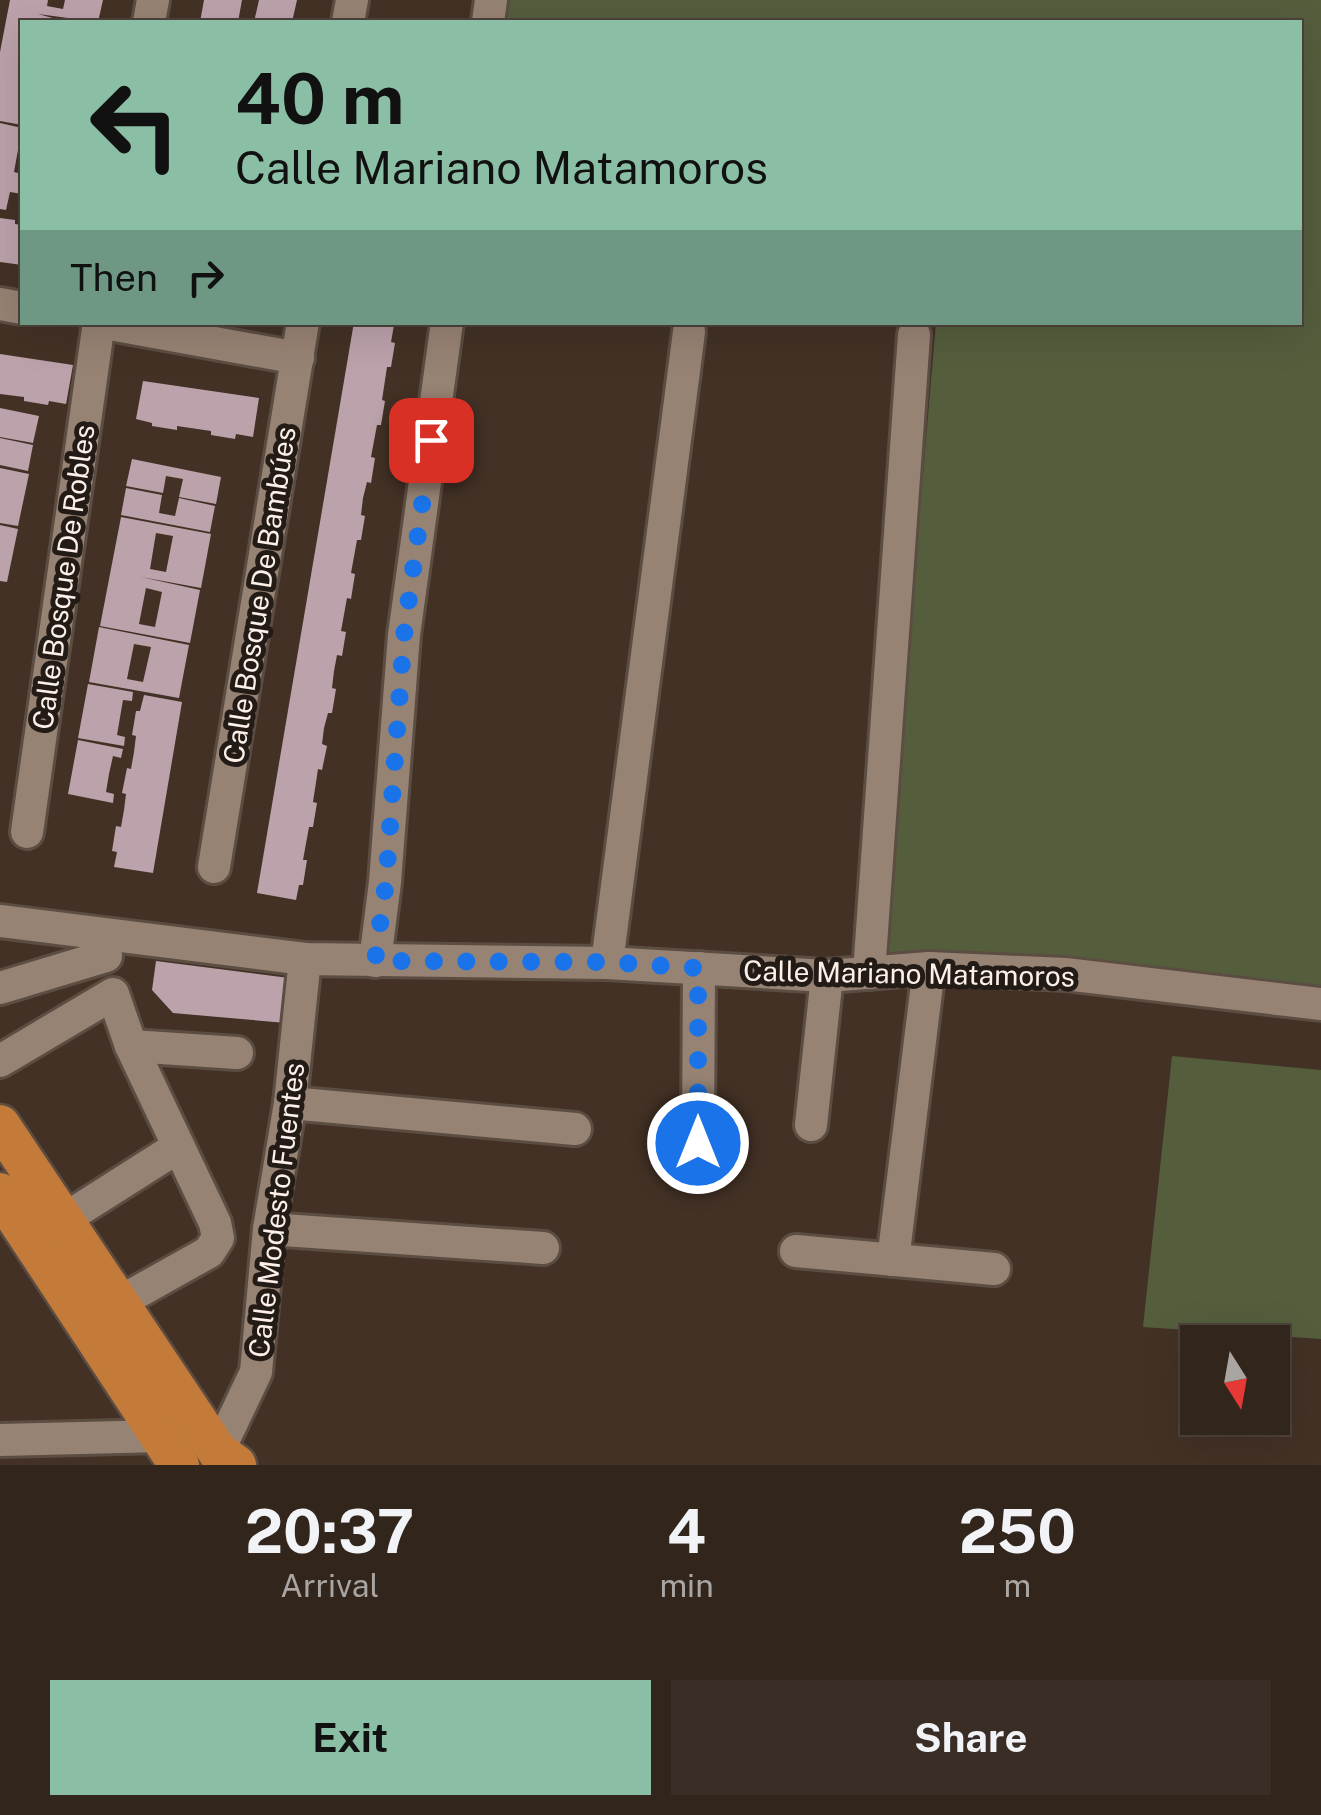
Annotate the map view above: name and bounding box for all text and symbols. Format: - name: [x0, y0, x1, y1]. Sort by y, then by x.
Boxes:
- text: 40 m: [235, 57, 405, 140]
- icon: left: [70, 60, 200, 190]
- text: Calle Mariano Matamoros: [235, 141, 768, 194]
- icon: right: [178, 250, 233, 305]
- text: Then: [70, 255, 158, 300]
- pin: [389, 398, 474, 483]
- icon: arrive: [404, 413, 459, 468]
- street label: Calle Bosque De Robles: [25, 422, 101, 732]
- street label: Calle Bosque De Bambúes: [216, 424, 302, 766]
- street label: Calle Mariano Matamoros: [743, 954, 1075, 992]
- street label: Calle Modesto Fuentes: [242, 1061, 310, 1359]
- position arrow: [646, 1091, 750, 1195]
- north arrow: [1180, 1325, 1290, 1435]
- map controls: [1180, 1325, 1290, 1435]
- text: 20:37: [245, 1496, 414, 1567]
- text: 4: [667, 1496, 706, 1567]
- text: 250: [959, 1496, 1076, 1567]
- text: Arrival: [280, 1567, 379, 1604]
- text: min: [659, 1567, 714, 1604]
- text: m: [1003, 1567, 1031, 1604]
- button: Exit: [50, 1680, 651, 1795]
- button: Share: [671, 1680, 1271, 1795]

